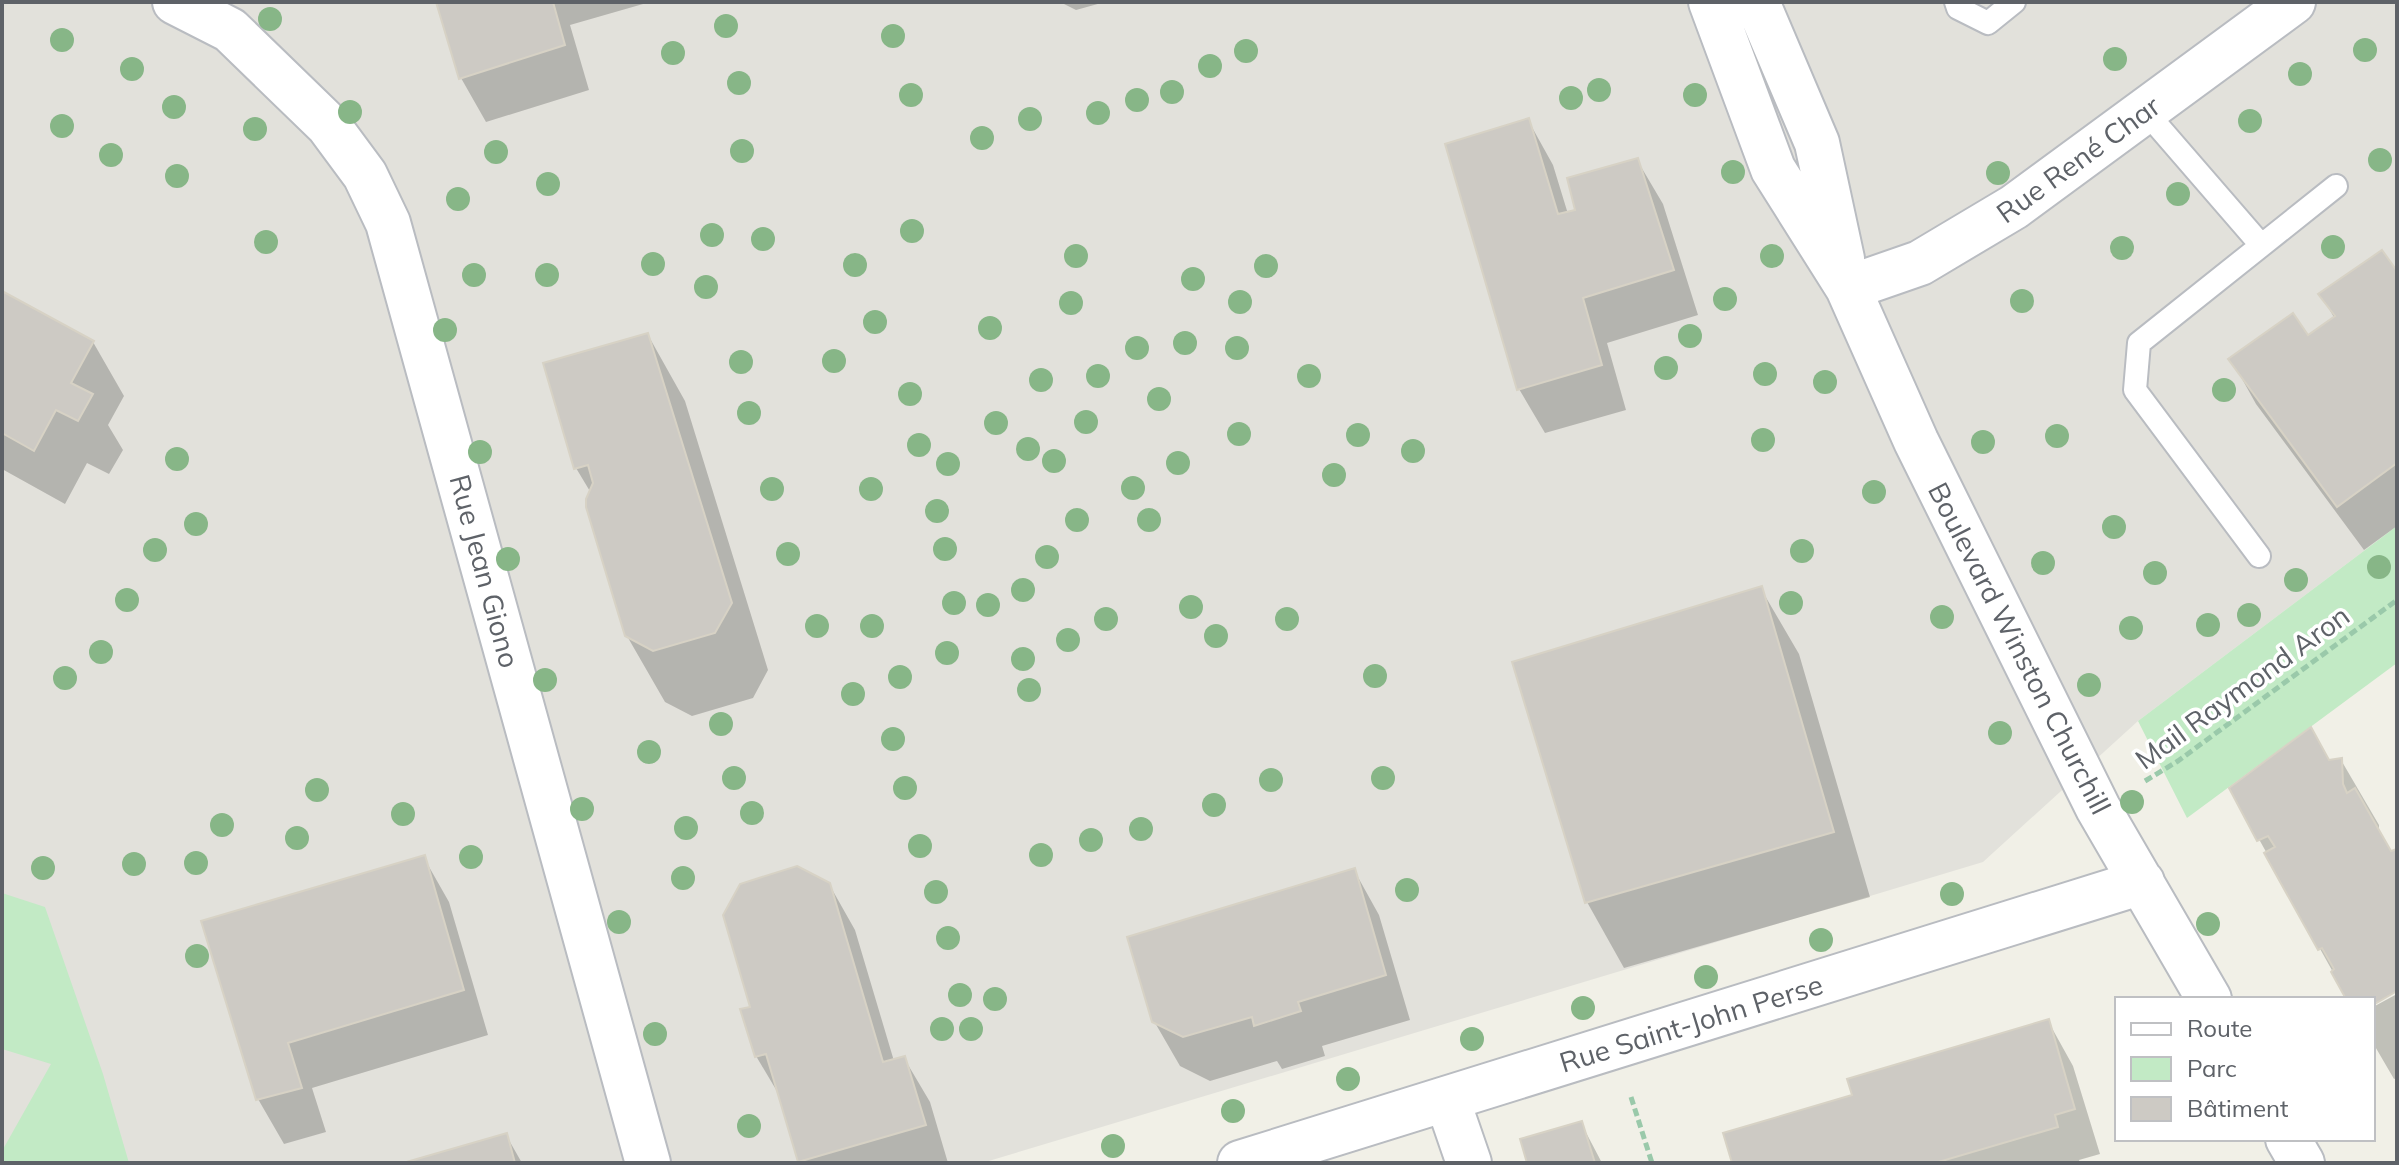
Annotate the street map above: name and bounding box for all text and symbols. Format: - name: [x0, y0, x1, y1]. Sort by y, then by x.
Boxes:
- street label: Rue René Char: [1989, 87, 2167, 230]
- street label: Rue Jean Giono: [442, 471, 528, 671]
- street label: Boulevard Winston Churchill: [1921, 476, 2119, 820]
- street label: Mail Raymond Aron: [2128, 597, 2356, 777]
- street label: Rue Saint-John Perse: [1555, 966, 1827, 1080]
- legend: [2115, 997, 2375, 1141]
- text: Route: [2187, 1013, 2252, 1043]
- text: Parc: [2187, 1053, 2237, 1083]
- text: Bâtiment: [2187, 1093, 2288, 1123]

